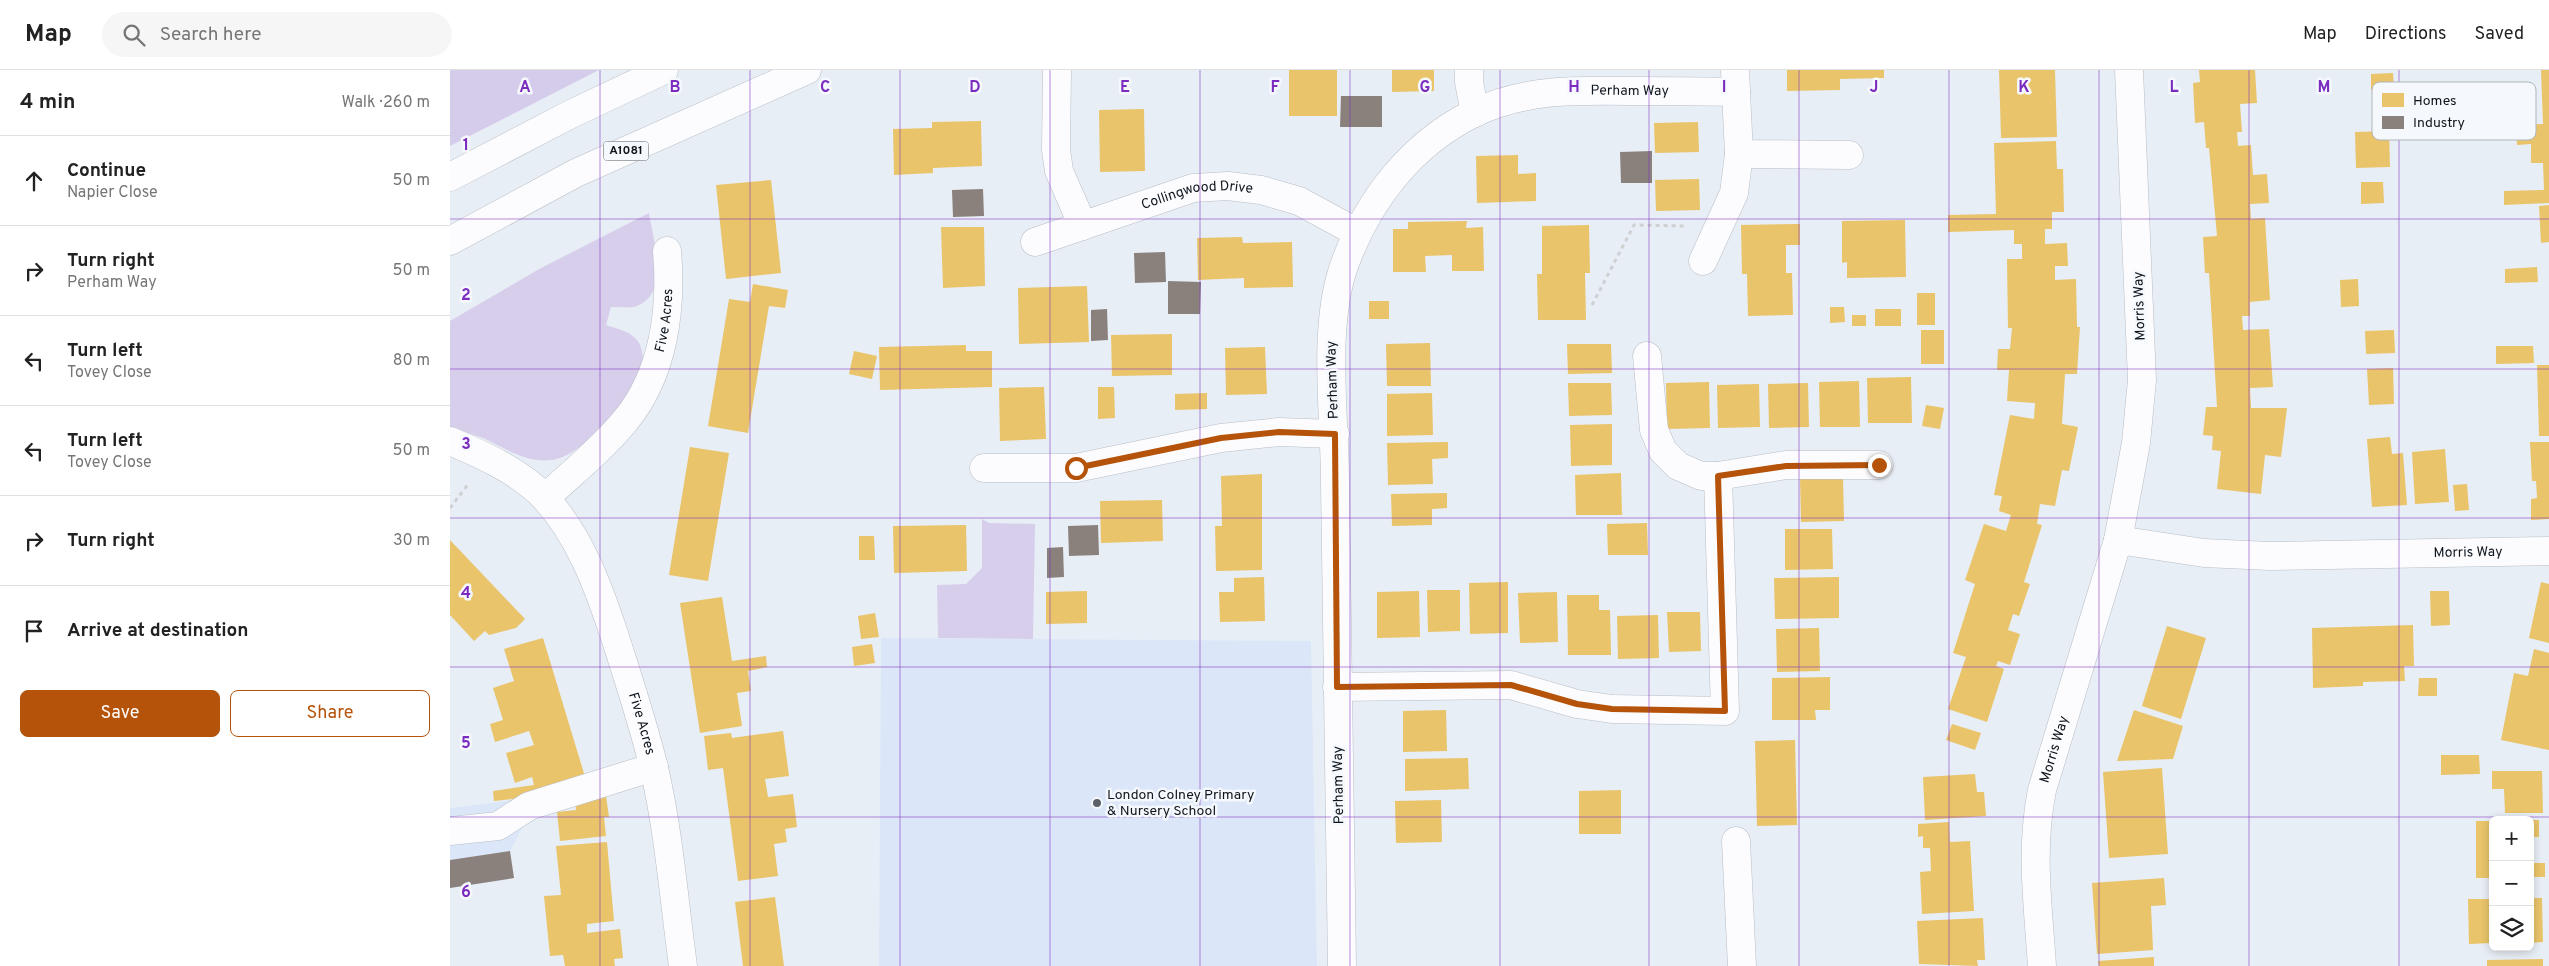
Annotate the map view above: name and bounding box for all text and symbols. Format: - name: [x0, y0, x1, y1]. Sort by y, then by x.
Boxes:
- search box: [102, 12, 452, 57]
- text: Map: [25, 20, 72, 50]
- icon: search: [120, 21, 148, 49]
- text: Search here: [160, 23, 261, 47]
- text: Map: [2303, 23, 2337, 46]
- text: Directions: [2365, 23, 2447, 46]
- text: Saved: [2475, 23, 2524, 46]
- text: A: [519, 78, 531, 98]
- text: B: [669, 78, 681, 98]
- text: C: [820, 78, 830, 98]
- text: D: [969, 78, 981, 98]
- text: E: [1120, 78, 1130, 98]
- text: F: [1270, 78, 1280, 98]
- text: G: [1420, 78, 1430, 98]
- text: H: [1568, 78, 1580, 98]
- text: I: [1722, 78, 1726, 98]
- text: J: [1870, 78, 1878, 98]
- text: K: [2018, 78, 2030, 98]
- text: L: [2169, 78, 2179, 98]
- text: M: [2318, 78, 2330, 98]
- street label: Perham Way: [1590, 82, 1669, 100]
- legend: [2372, 82, 2536, 140]
- text: 4 min: [20, 89, 76, 116]
- text: Walk · 260 m: [341, 93, 430, 113]
- text: Homes: [2413, 93, 2457, 110]
- text: Industry: [2413, 115, 2465, 132]
- text: 1: [463, 136, 469, 156]
- road number: A1081: [604, 142, 648, 160]
- text: Continue: [67, 159, 146, 183]
- icon: ahead: [20, 167, 48, 195]
- text: 50 m: [393, 171, 430, 191]
- street label: Collingwood Drive: [1139, 177, 1254, 214]
- text: Napier Close: [67, 183, 158, 203]
- text: Turn right: [67, 249, 155, 273]
- icon: right: [20, 257, 48, 285]
- text: 50 m: [393, 261, 430, 281]
- street label: Morris Way: [2130, 271, 2150, 341]
- text: Perham Way: [67, 273, 157, 293]
- text: 2: [461, 286, 471, 306]
- street label: Five Acres: [651, 288, 677, 354]
- text: Turn left: [67, 339, 143, 363]
- street label: Perham Way: [1323, 341, 1343, 419]
- icon: left: [20, 347, 48, 375]
- text: 80 m: [393, 351, 430, 371]
- text: Tovey Close: [67, 363, 152, 383]
- text: Turn left: [67, 429, 143, 453]
- text: 3: [461, 435, 471, 455]
- icon: left: [20, 437, 48, 465]
- text: 50 m: [393, 441, 430, 461]
- text: Tovey Close: [67, 453, 152, 473]
- route end: [1868, 454, 1891, 477]
- route start: [1065, 457, 1088, 480]
- icon: right: [20, 527, 48, 555]
- text: Turn right: [67, 529, 155, 553]
- text: 30 m: [393, 531, 430, 551]
- street label: Morris Way: [2433, 543, 2503, 562]
- text: 4: [461, 584, 471, 604]
- icon: arrive: [20, 617, 48, 645]
- text: Arrive at destination: [67, 619, 248, 643]
- button: Save: [20, 690, 220, 737]
- button: Share: [230, 690, 430, 737]
- street label: Five Acres: [625, 690, 659, 757]
- street label: Morris Way: [2036, 714, 2073, 785]
- text: 5: [461, 734, 471, 754]
- street label: Perham Way: [1330, 746, 1348, 824]
- place label: London Colney Primary & Nursery School: [1107, 787, 1254, 820]
- marker: London Colney Primary & Nursery School: [1091, 797, 1103, 809]
- map controls: [2489, 816, 2534, 951]
- button: +: [2489, 816, 2534, 861]
- button: −: [2489, 861, 2534, 906]
- text: 6: [461, 883, 471, 903]
- button: layers: [2489, 906, 2534, 951]

